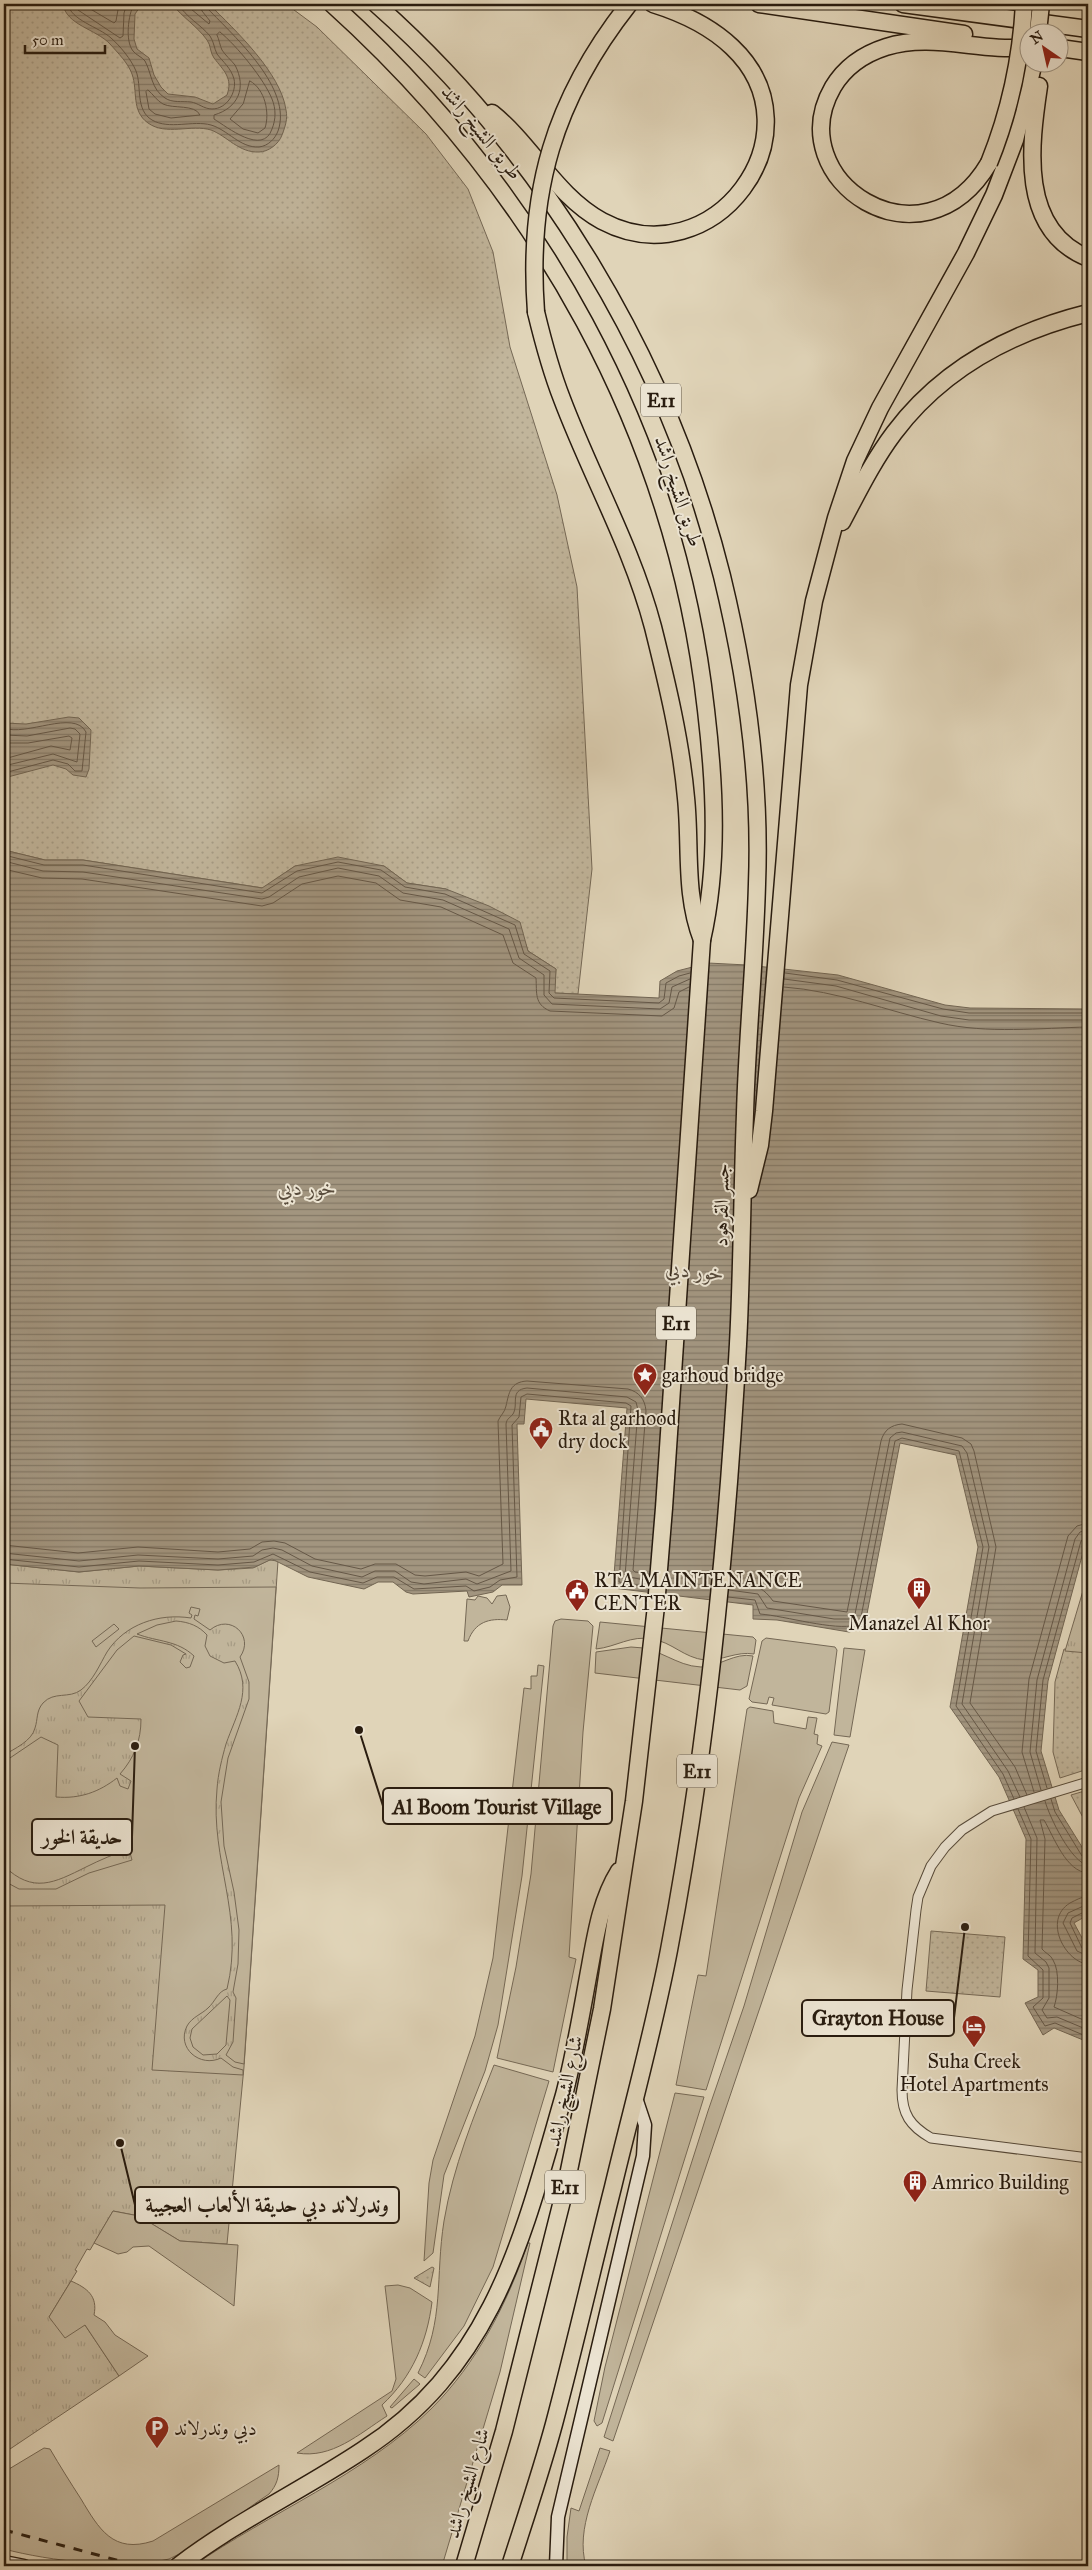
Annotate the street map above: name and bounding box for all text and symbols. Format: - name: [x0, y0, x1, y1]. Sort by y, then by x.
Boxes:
- scale bar: [25, 22, 105, 54]
- north arrow: [1020, 22, 1070, 72]
- text: N: [1027, 27, 1047, 48]
- text: 50 m: [32, 31, 64, 49]
- street label: طريق الشيخ راشد: [432, 80, 528, 188]
- road number: E11: [641, 384, 681, 416]
- street label: طريق الشيخ راشد: [644, 433, 708, 551]
- street label: جسر القرهود: [708, 1163, 736, 1247]
- water label: خور دبي: [278, 1175, 336, 1205]
- water label: خور دبي: [664, 1255, 725, 1290]
- road number: E11: [656, 1306, 696, 1340]
- place icon: garhoud bridge: [632, 1362, 658, 1396]
- place label: garhoud bridge: [662, 1363, 784, 1388]
- place label: Rta al garhood dry dock: [558, 1406, 677, 1453]
- public building icon: Rta al garhood dry dock: [528, 1416, 554, 1450]
- place label: RTA MAINTENANCE CENTER: [594, 1568, 802, 1615]
- building icon: Manazel Al Khor: [906, 1576, 932, 1610]
- public building icon: RTA MAINTENANCE CENTER: [564, 1578, 590, 1612]
- place label: Manazel Al Khor: [848, 1611, 990, 1635]
- road number: E11: [677, 1754, 717, 1788]
- callout: Al Boom Tourist Village: [383, 1788, 612, 1824]
- text: Al Boom Tourist Village: [391, 1794, 602, 1820]
- callout: حديقة الخور: [32, 1819, 132, 1855]
- text: حديقة الخور: [40, 1824, 122, 1850]
- callout: Grayton House: [802, 2000, 954, 2036]
- text: Grayton House: [812, 2005, 944, 2031]
- hotel icon: Suha Creek Hotel Apartments: [961, 2014, 987, 2048]
- street label: شارع الشيخ راشد: [540, 2033, 593, 2150]
- place label: Suha Creek Hotel Apartments: [899, 2049, 1049, 2096]
- building icon: Amrico Building: [902, 2169, 928, 2203]
- road number: E11: [545, 2170, 585, 2204]
- place label: Amrico Building: [931, 2170, 1069, 2195]
- callout: وندرلاند دبي حديقة الألعاب العجيبة: [135, 2187, 399, 2223]
- text: وندرلاند دبي حديقة الألعاب العجيبة: [145, 2189, 389, 2223]
- parking icon: دبي وندرلاند: [144, 2415, 170, 2449]
- place label: دبي وندرلاند: [174, 2416, 257, 2444]
- street label: شارع الشيخ راشد: [440, 2425, 500, 2542]

